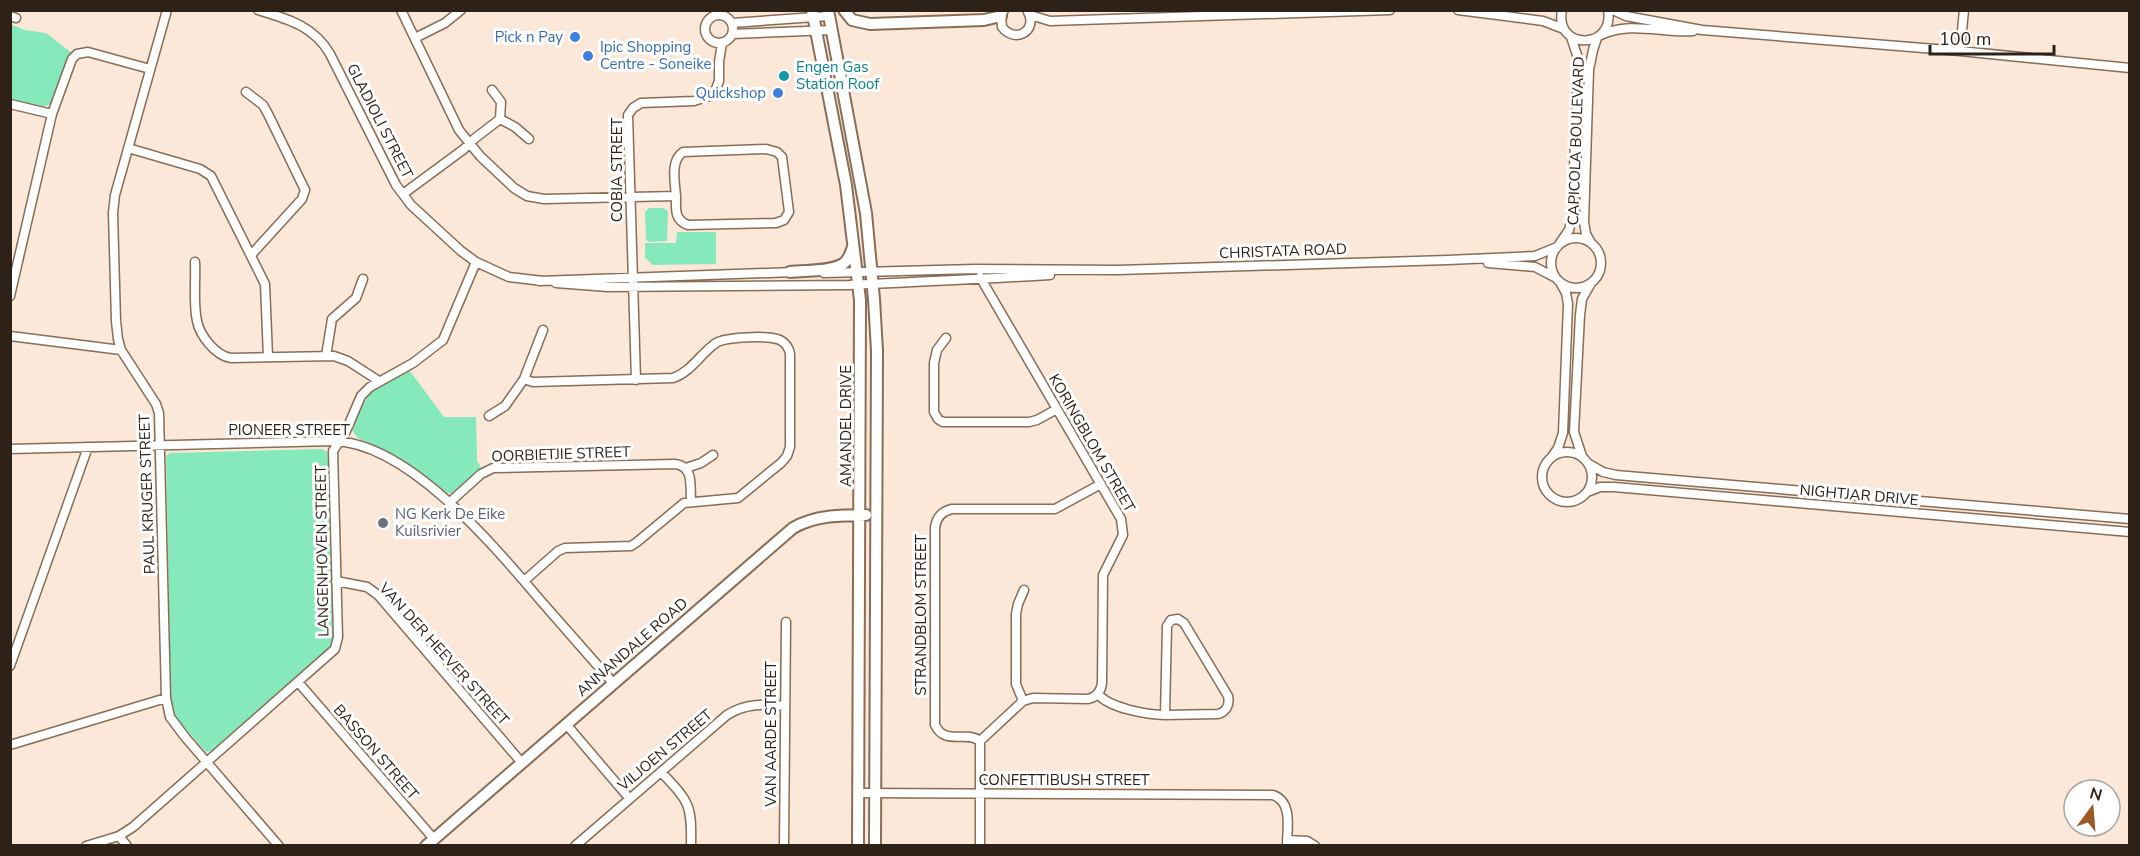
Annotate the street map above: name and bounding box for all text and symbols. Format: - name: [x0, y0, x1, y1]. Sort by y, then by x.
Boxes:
- scale bar: [1930, 18, 2054, 56]
- place label: Pick n Pay: [495, 27, 563, 47]
- text: 100 m: [1939, 27, 1991, 51]
- marker: Pick n Pay: [568, 30, 582, 44]
- place label: Ipic Shopping Centre - Soneike: [600, 37, 711, 74]
- marker: Ipic Shopping Centre - Soneike: [581, 49, 595, 63]
- street label: CAPICOLA BOULEVARD: [1563, 56, 1589, 226]
- place label: Engen Gas Station Roof: [796, 57, 880, 94]
- street label: GLADIOLI STREET: [342, 60, 418, 182]
- marker: Engen Gas Station Roof: [777, 69, 791, 83]
- place label: Quickshop: [695, 83, 766, 103]
- marker: Quickshop: [771, 86, 785, 100]
- street label: COBIA STREET: [607, 118, 627, 222]
- street label: CHRISTATA ROAD: [1219, 239, 1347, 263]
- street label: AMANDEL DRIVE: [836, 365, 856, 487]
- street label: KORINGBLOM STREET: [1044, 370, 1140, 516]
- street label: PAUL KRUGER STREET: [134, 413, 160, 575]
- street label: PIONEER STREET: [228, 420, 350, 440]
- street label: OORBIETJIE STREET: [491, 442, 631, 466]
- street label: LANGENHOVEN STREET: [311, 465, 333, 637]
- street label: NIGHTJAR DRIVE: [1799, 480, 1919, 510]
- place label: NG Kerk De Eike Kuilsrivier: [395, 504, 505, 541]
- marker: NG Kerk De Eike Kuilsrivier: [376, 516, 390, 530]
- street label: STRANDBLOM STREET: [911, 534, 931, 696]
- street label: VAN DER HEEVER STREET: [374, 578, 513, 730]
- street label: ANNANDALE ROAD: [572, 593, 692, 701]
- street label: VAN AARDE STREET: [761, 661, 781, 808]
- street label: BASSON STREET: [329, 700, 423, 804]
- street label: VILJOEN STREET: [613, 705, 716, 796]
- street label: CONFETTIBUSH STREET: [978, 770, 1150, 790]
- north arrow: [2062, 778, 2122, 838]
- text: N: [2087, 782, 2105, 807]

